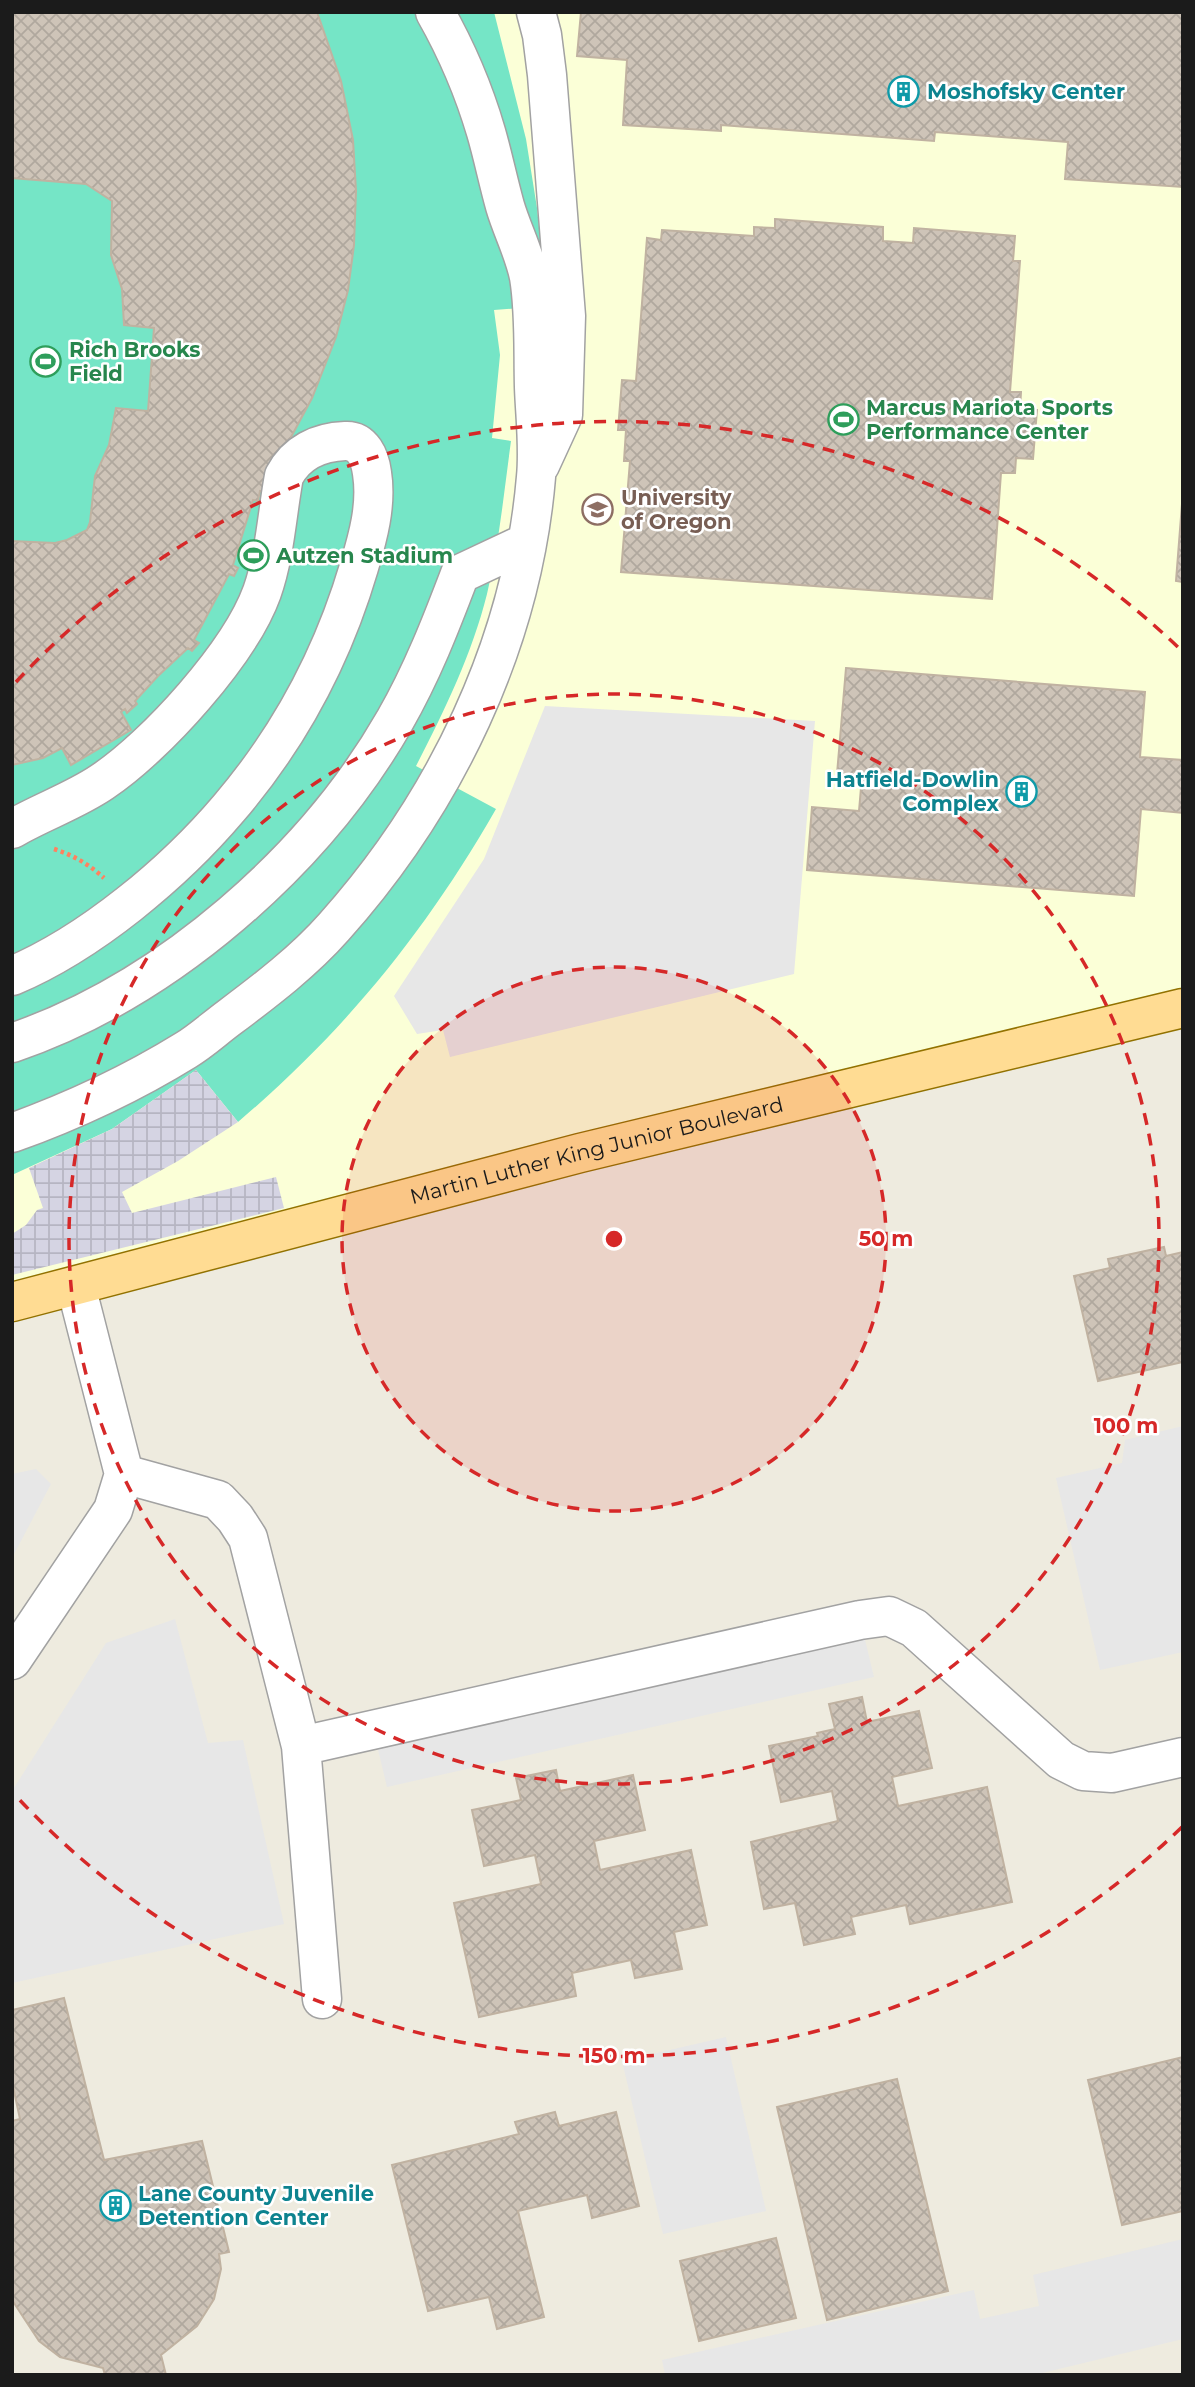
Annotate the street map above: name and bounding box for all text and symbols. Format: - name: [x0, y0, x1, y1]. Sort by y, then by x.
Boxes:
- building icon: Moshofsky Center: [887, 75, 921, 109]
- place label: Moshofsky Center: [927, 79, 1125, 104]
- place label: Rich Brooks Field: [69, 337, 201, 386]
- sports icon: Rich Brooks Field: [29, 345, 63, 379]
- place label: Marcus Mariota Sports Performance Center: [866, 395, 1113, 444]
- sports icon: Marcus Mariota Sports Performance Center: [826, 403, 860, 437]
- place label: University of Oregon: [621, 485, 732, 534]
- school or university icon: University of Oregon: [581, 493, 615, 527]
- sports icon: Autzen Stadium: [236, 539, 270, 573]
- place label: Autzen Stadium: [275, 543, 453, 568]
- place label: Hatfield-Dowlin Complex: [826, 767, 999, 816]
- building icon: Hatfield-Dowlin Complex: [1005, 775, 1039, 809]
- street label: Martin Luther King Junior Boulevard: [407, 1092, 786, 1209]
- text: 50 m: [859, 1226, 913, 1251]
- centre of rings: [602, 1227, 626, 1251]
- text: 100 m: [1094, 1413, 1158, 1438]
- text: 150 m: [583, 2043, 645, 2068]
- place label: Lane County Juvenile Detention Center: [138, 2181, 374, 2230]
- building icon: Lane County Juvenile Detention Center: [98, 2189, 132, 2223]

